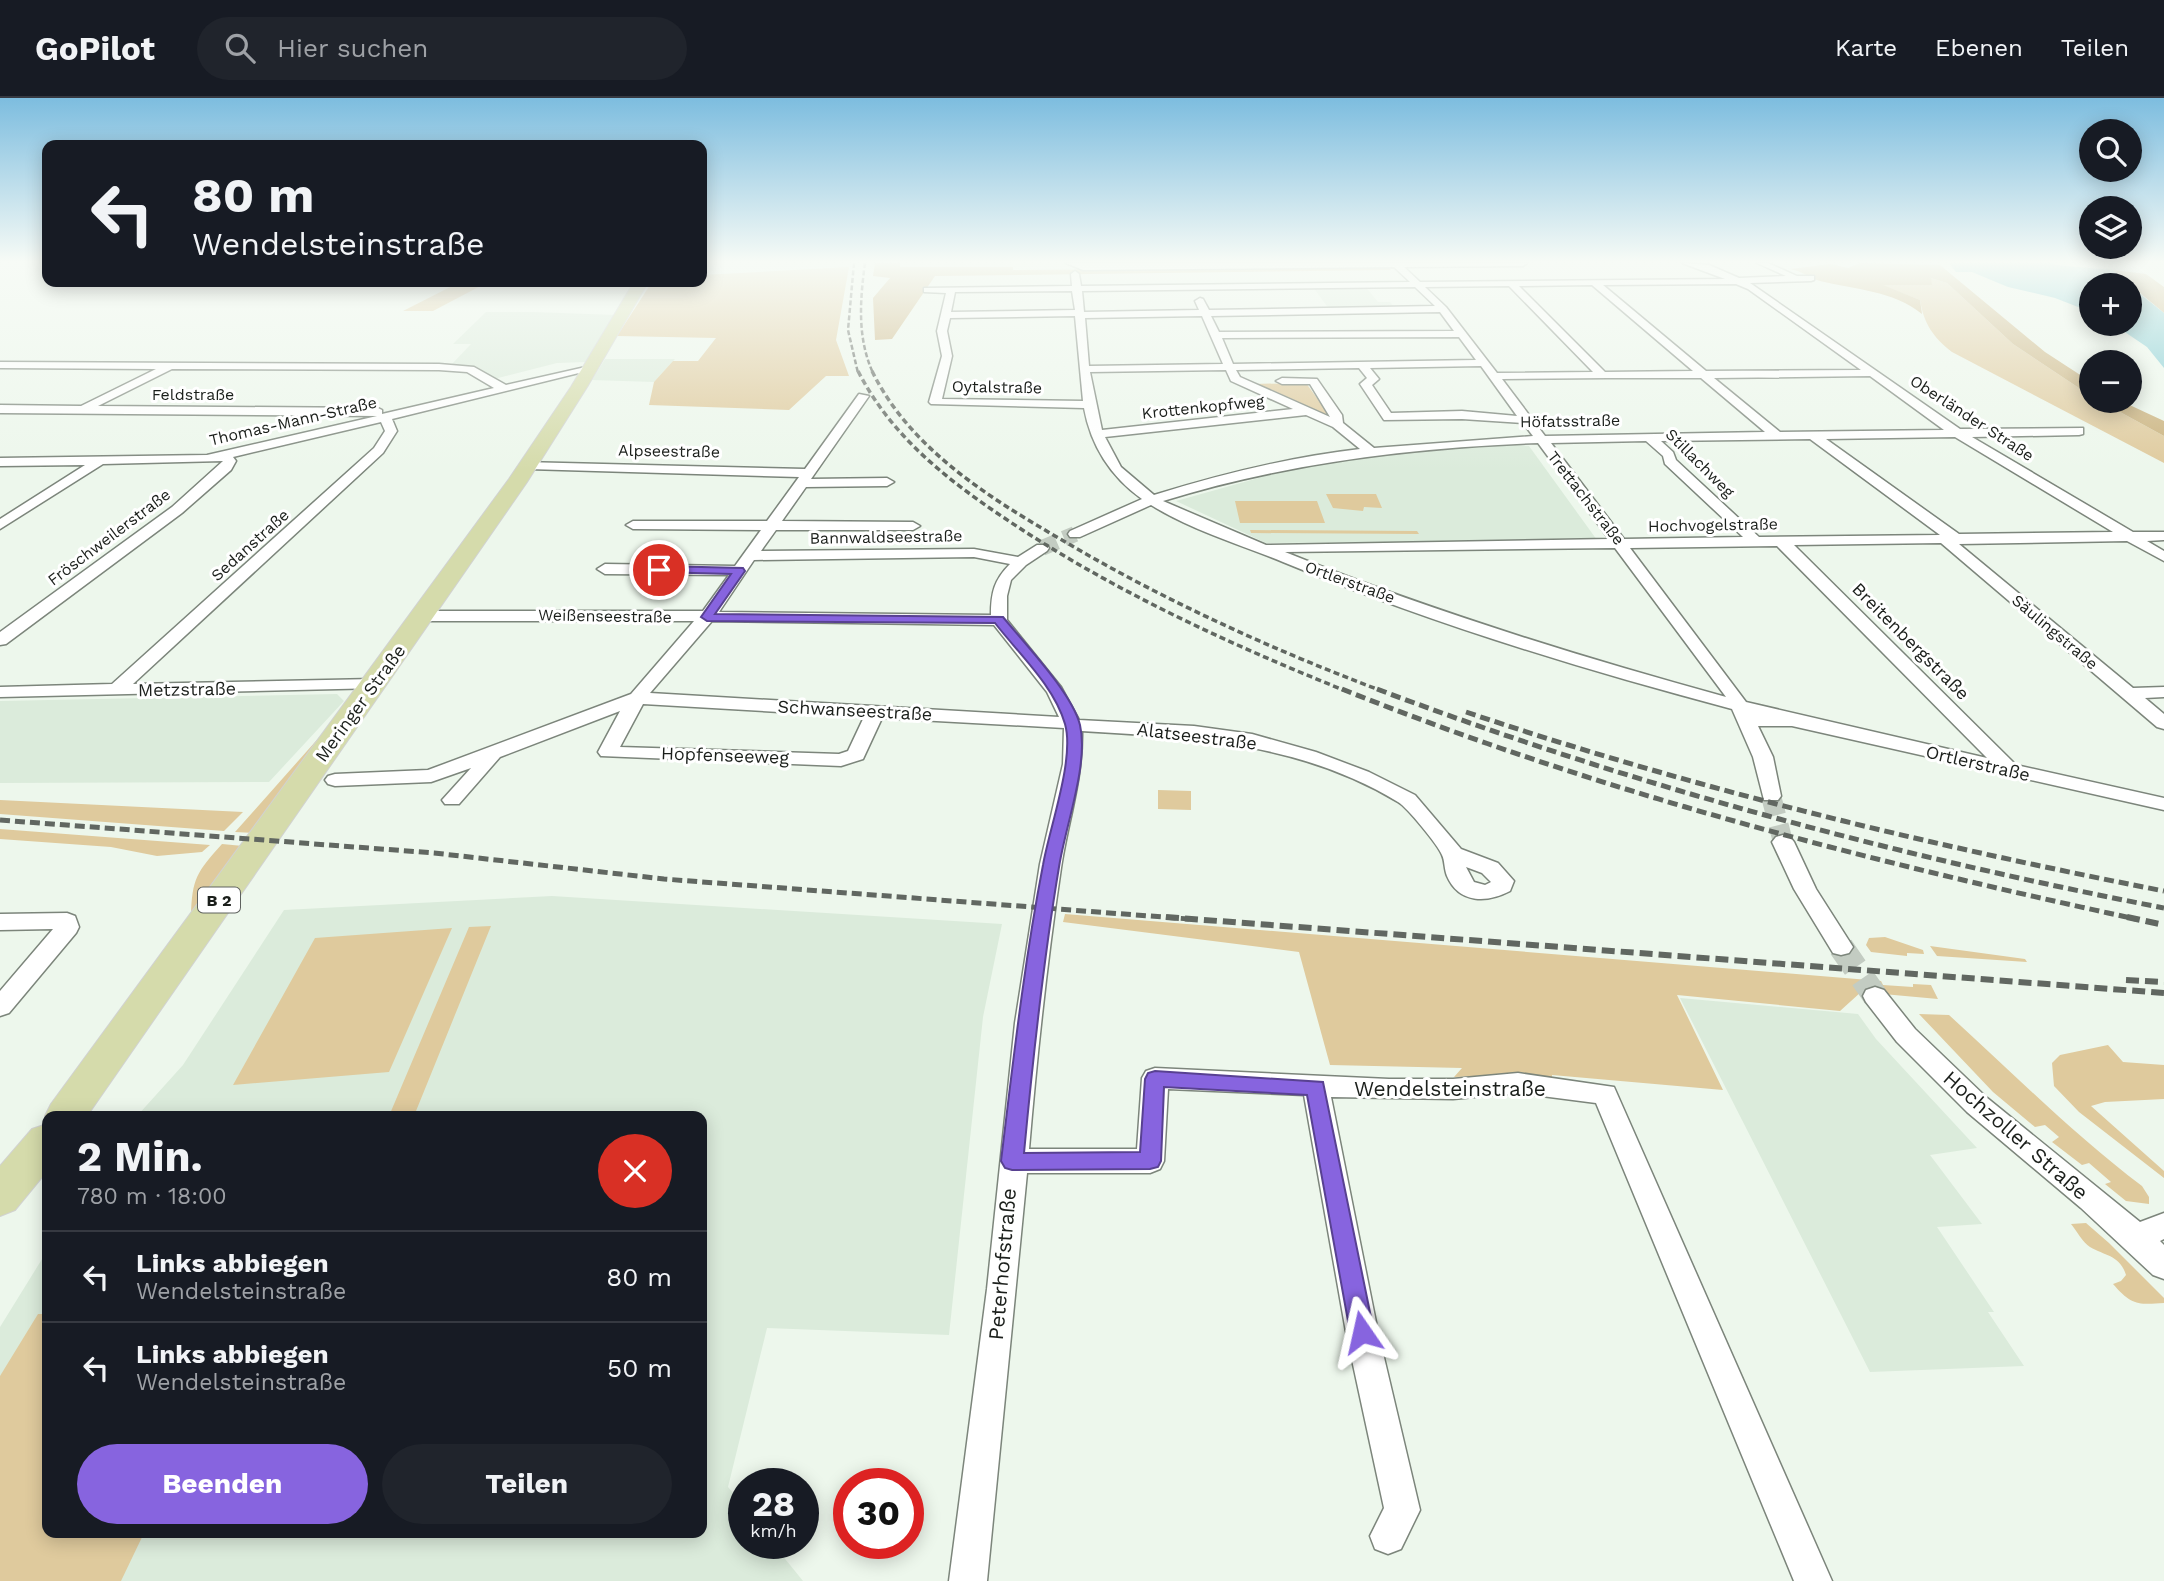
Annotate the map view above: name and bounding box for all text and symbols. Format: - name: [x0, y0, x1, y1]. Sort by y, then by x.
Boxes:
- search box: [197, 17, 687, 80]
- text: GoPilot: [35, 29, 155, 68]
- icon: search: [221, 29, 259, 67]
- text: Hier suchen: [277, 33, 428, 63]
- text: Karte: [1835, 34, 1897, 62]
- text: Ebenen: [1935, 34, 2023, 62]
- text: Teilen: [2061, 34, 2129, 62]
- map controls: [2079, 119, 2142, 413]
- button: search: [2079, 119, 2142, 182]
- text: 80 m: [192, 166, 314, 224]
- icon: left: [77, 168, 168, 259]
- button: layers: [2079, 196, 2142, 259]
- text: Wendelsteinstraße: [192, 225, 485, 263]
- button: +: [2079, 273, 2142, 336]
- button: −: [2079, 350, 2142, 413]
- street label: Oberländer Straße: [1907, 371, 2037, 465]
- street label: Oytalstraße: [952, 377, 1042, 397]
- street label: Feldstraße: [152, 385, 234, 404]
- street label: Krottenkopfweg: [1141, 391, 1266, 423]
- street label: Thomas-Mann-Straße: [207, 392, 379, 450]
- street label: Höfatsstraße: [1520, 411, 1620, 431]
- street label: Stillachweg: [1662, 425, 1739, 502]
- street label: Alpseestraße: [618, 441, 720, 461]
- street label: Trettachstraße: [1544, 447, 1628, 549]
- street label: Fröschweilerstraße: [44, 485, 174, 589]
- street label: Sedanstraße: [207, 505, 293, 585]
- street label: Hochvogelstraße: [1648, 514, 1778, 536]
- street label: Bannwaldseestraße: [809, 526, 963, 548]
- pin: [629, 540, 689, 600]
- icon: arrive: [640, 551, 678, 589]
- street label: Ortlerstraße: [1302, 557, 1398, 607]
- street label: Breitenbergstraße: [1848, 578, 1974, 704]
- street label: Säulingstraße: [2008, 591, 2102, 673]
- street label: Weißenseestraße: [538, 605, 672, 627]
- street label: Meringer Straße: [310, 640, 410, 766]
- street label: Metzstraße: [138, 678, 236, 700]
- street label: Schwanseestraße: [777, 695, 933, 725]
- street label: Alatseestraße: [1136, 718, 1258, 754]
- street label: Ortlerstraße: [1924, 741, 2032, 785]
- street label: Hopfenseeweg: [661, 742, 790, 768]
- road number: B 2: [198, 888, 240, 912]
- street label: Hochzoller Straße: [1938, 1065, 2094, 1205]
- street label: Wendelsteinstraße: [1354, 1076, 1546, 1101]
- text: 2 Min.: [77, 1132, 203, 1181]
- button: close: [598, 1134, 672, 1208]
- text: 780 m · 18:00: [77, 1183, 227, 1210]
- street label: Peterhofstraße: [983, 1187, 1021, 1341]
- text: Links abbiegen: [136, 1248, 329, 1278]
- icon: left: [77, 1258, 115, 1296]
- text: 80 m: [606, 1262, 672, 1292]
- text: Wendelsteinstraße: [136, 1278, 346, 1305]
- position arrow: [1325, 1295, 1399, 1369]
- text: Links abbiegen: [136, 1339, 329, 1369]
- icon: left: [77, 1349, 115, 1387]
- text: 50 m: [607, 1353, 672, 1383]
- text: Wendelsteinstraße: [136, 1369, 346, 1396]
- button: Beenden: [77, 1444, 368, 1524]
- button: Teilen: [382, 1444, 672, 1524]
- speed limit sign: 30: [833, 1468, 924, 1559]
- text: 28: [752, 1483, 795, 1525]
- text: km/h: [750, 1520, 797, 1541]

